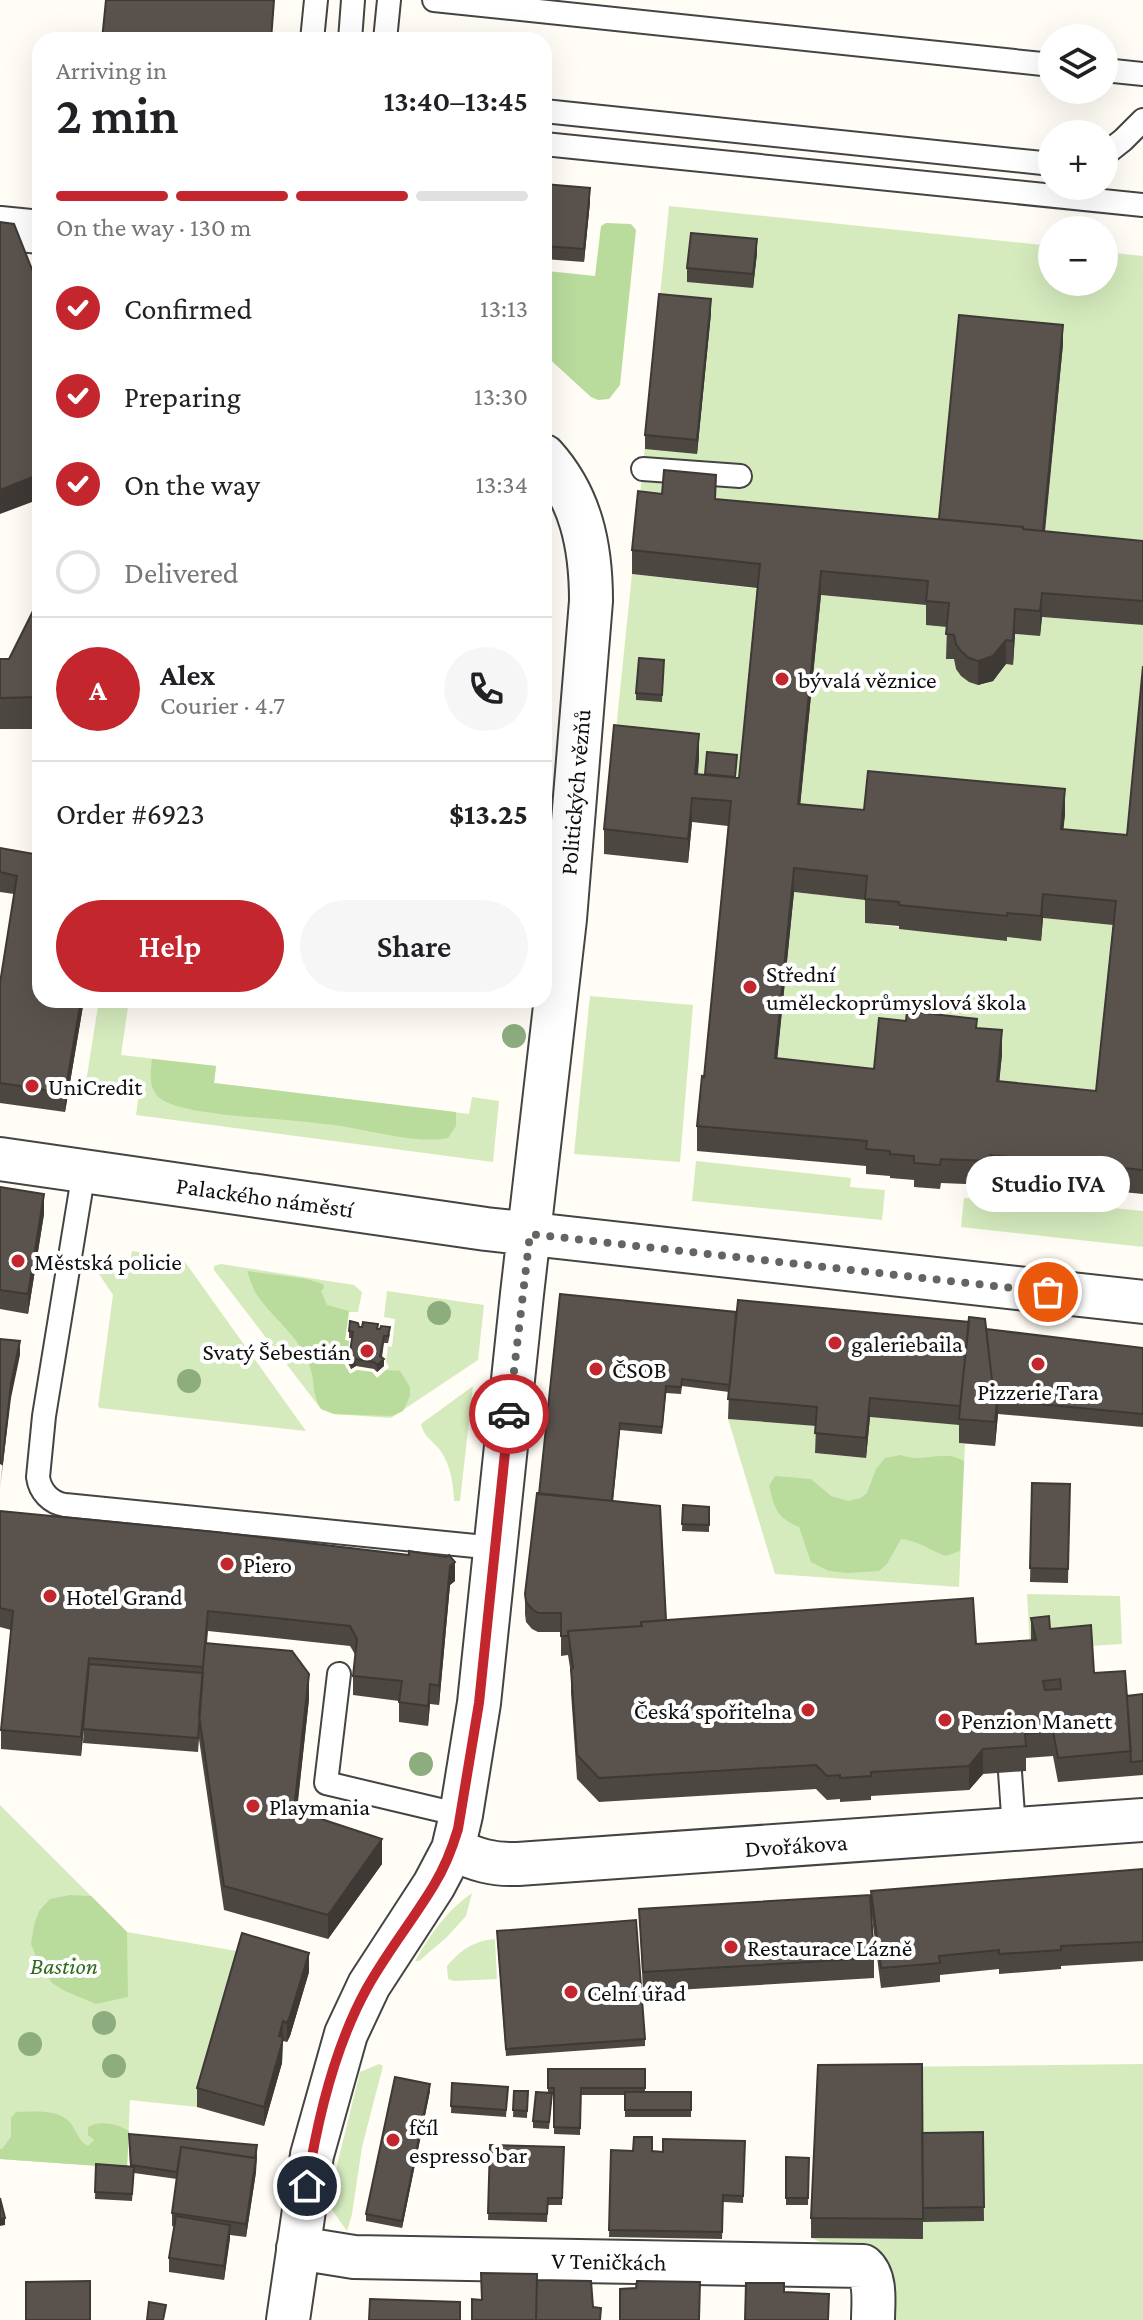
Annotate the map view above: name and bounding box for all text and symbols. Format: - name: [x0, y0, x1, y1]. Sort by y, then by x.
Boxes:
- map controls: [1038, 24, 1118, 296]
- button: layers: [1038, 24, 1118, 104]
- text: Arriving in: [56, 56, 167, 85]
- text: 13:40–13:45: [384, 84, 528, 117]
- text: 2 min: [56, 86, 179, 144]
- button: +: [1038, 120, 1118, 200]
- text: On the way · 130 m: [56, 213, 251, 242]
- button: −: [1038, 216, 1118, 296]
- icon: check: [56, 286, 100, 330]
- text: Confirmed: [124, 292, 252, 325]
- text: 13:13: [480, 294, 528, 323]
- icon: check: [56, 374, 100, 418]
- text: Preparing: [124, 380, 241, 413]
- text: 13:30: [474, 382, 528, 411]
- icon: check: [56, 462, 100, 506]
- text: On the way: [124, 468, 260, 501]
- text: 13:34: [475, 470, 528, 499]
- text: Delivered: [124, 556, 239, 589]
- button: phone: [444, 647, 528, 731]
- text: Alex: [160, 658, 215, 691]
- place label: bývalá věznice: [798, 666, 937, 693]
- marker: bývalá věznice: [773, 670, 791, 688]
- text: A: [89, 673, 107, 706]
- text: Courier · 4.7: [160, 691, 285, 720]
- street label: Politických vězňů: [554, 708, 596, 876]
- text: Order #6923: [56, 797, 205, 830]
- text: $13.25: [449, 797, 528, 830]
- button: Help: [56, 900, 284, 992]
- button: Share: [300, 900, 528, 992]
- place label: Střední uměleckoprůmyslová škola: [766, 960, 1027, 1015]
- marker: Střední uměleckoprůmyslová škola: [741, 978, 759, 996]
- place label: UniCredit: [48, 1073, 143, 1100]
- marker: UniCredit: [23, 1077, 41, 1095]
- callout: Studio IVA: [966, 1156, 1130, 1212]
- text: Studio IVA: [991, 1169, 1105, 1198]
- street label: Palackého náměstí: [175, 1171, 356, 1223]
- place label: Městská policie: [34, 1248, 182, 1275]
- marker: Městská policie: [9, 1252, 27, 1270]
- pin: [1014, 1258, 1082, 1326]
- icon: bag: [1026, 1270, 1070, 1314]
- place label: galeriebaila: [851, 1330, 963, 1357]
- marker: galeriebaila: [826, 1334, 844, 1352]
- place label: Svatý Šebestián: [203, 1338, 351, 1365]
- marker: Svatý Šebestián: [358, 1342, 376, 1360]
- marker: Pizzerie Tara: [1029, 1355, 1047, 1373]
- place label: ČSOB: [612, 1356, 667, 1383]
- marker: ČSOB: [587, 1360, 605, 1378]
- courier: [469, 1374, 549, 1454]
- place label: Pizzerie Tara: [977, 1378, 1099, 1405]
- icon: car: [487, 1392, 531, 1436]
- place label: Piero: [243, 1551, 292, 1578]
- marker: Piero: [218, 1555, 236, 1573]
- place label: Hotel Grand: [66, 1583, 183, 1610]
- marker: Hotel Grand: [41, 1587, 59, 1605]
- place label: Česká spořitelna: [634, 1697, 792, 1724]
- marker: Česká spořitelna: [799, 1701, 817, 1719]
- place label: Penzion Manett: [961, 1707, 1113, 1734]
- marker: Penzion Manett: [936, 1711, 954, 1729]
- place label: Playmania: [269, 1793, 370, 1820]
- marker: Playmania: [244, 1797, 262, 1815]
- street label: Dvořákova: [744, 1828, 848, 1862]
- place label: Restaurace Lázně: [747, 1934, 912, 1961]
- marker: Restaurace Lázně: [722, 1938, 740, 1956]
- park label: Bastion: [30, 1952, 98, 1979]
- place label: Celní úřad: [587, 1979, 686, 2006]
- marker: Celní úřad: [562, 1983, 580, 2001]
- place label: fčíl espresso bar: [409, 2113, 528, 2168]
- marker: fčíl espresso bar: [384, 2131, 402, 2149]
- pin: [273, 2152, 341, 2220]
- icon: home: [285, 2164, 329, 2208]
- street label: V Teničkách: [551, 2246, 667, 2276]

